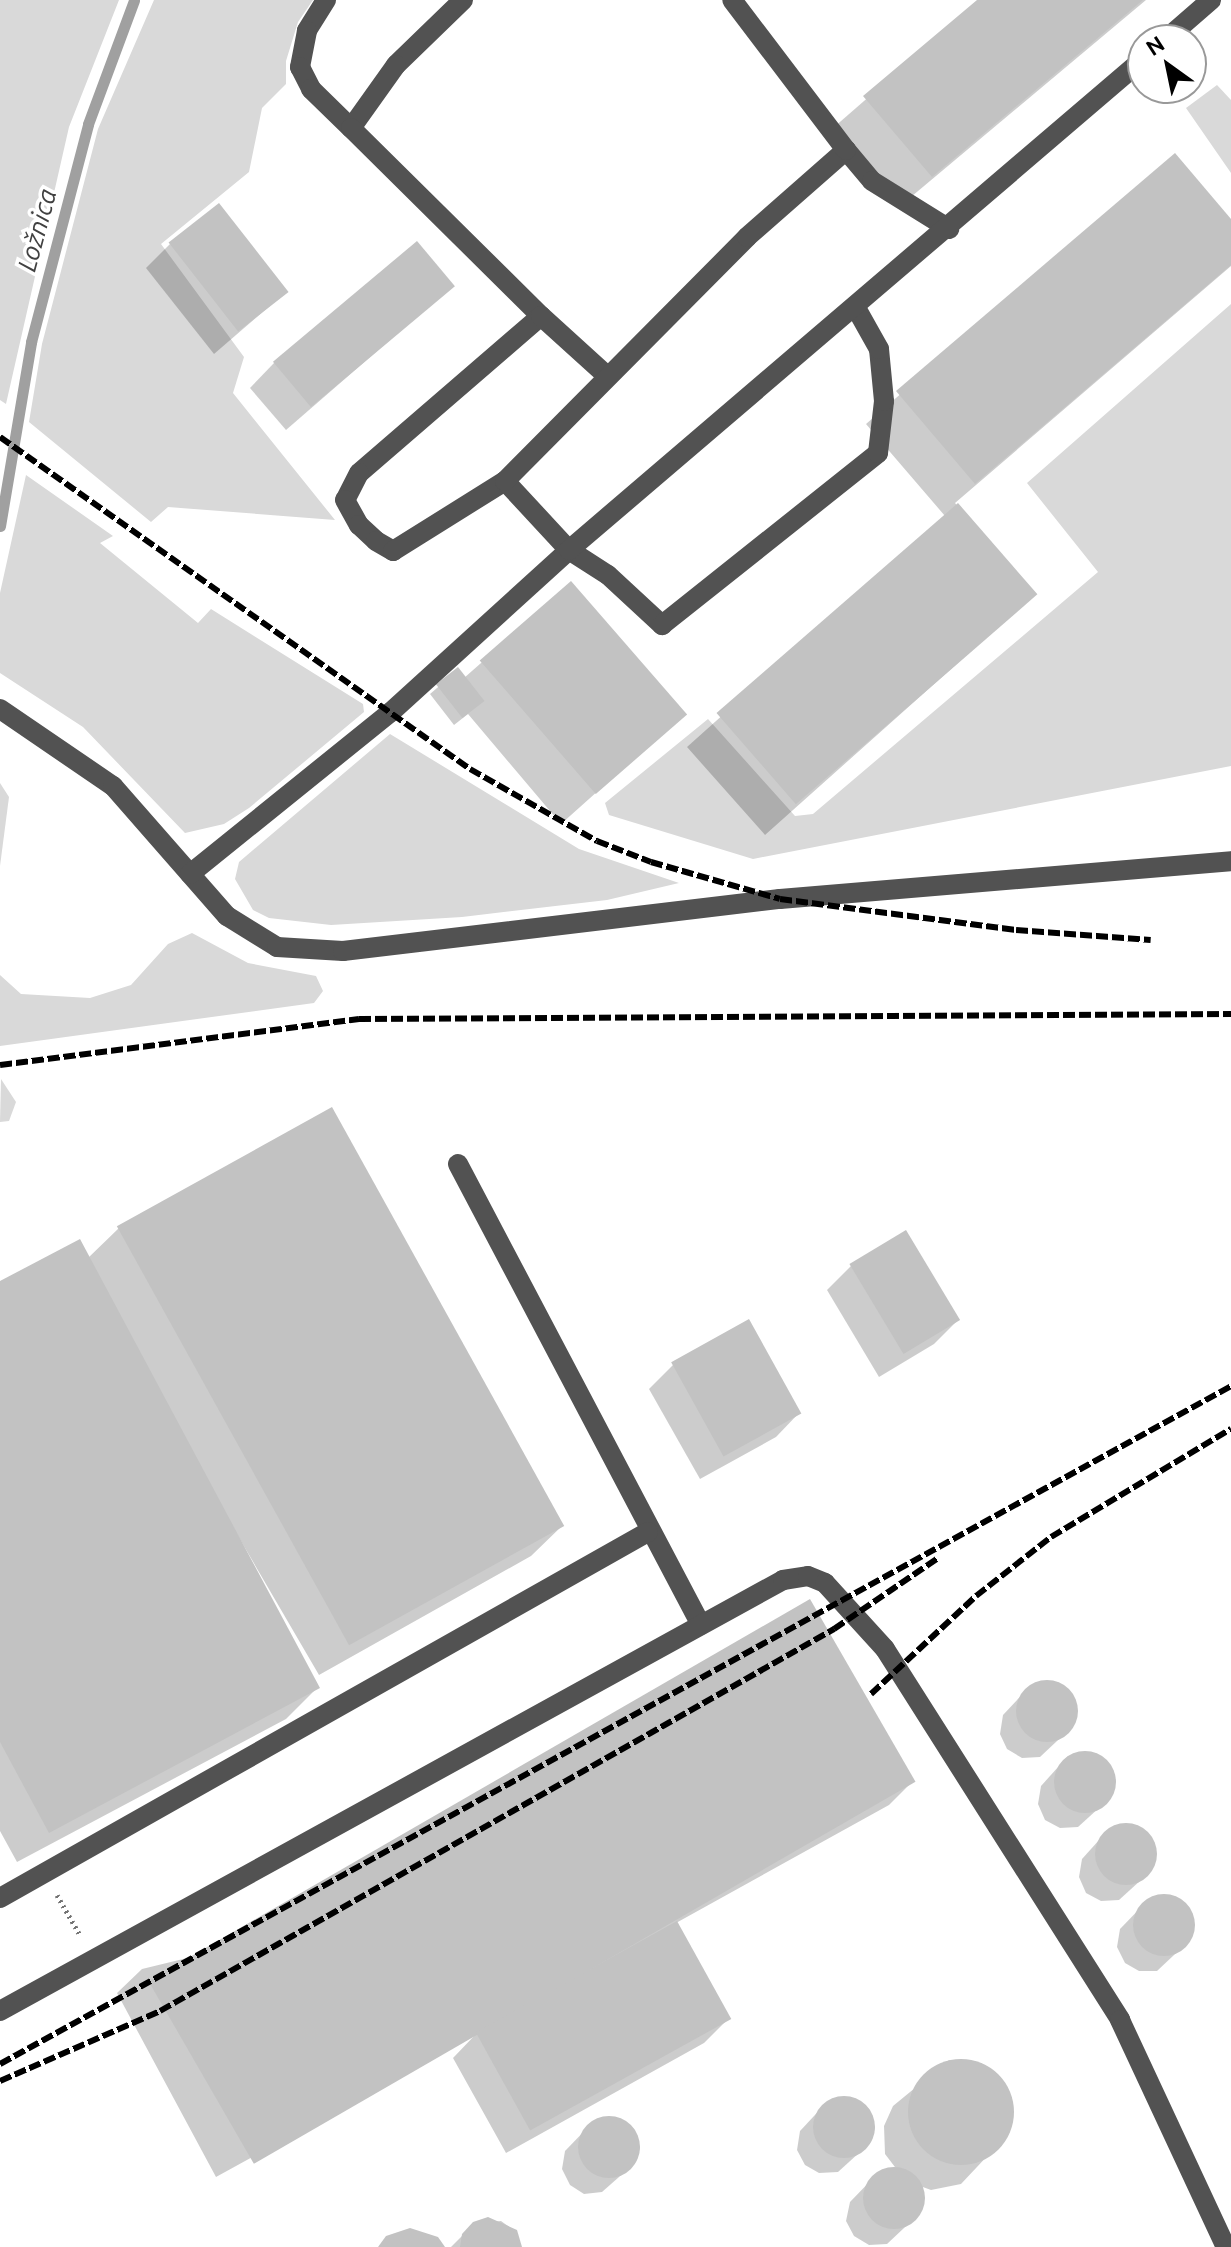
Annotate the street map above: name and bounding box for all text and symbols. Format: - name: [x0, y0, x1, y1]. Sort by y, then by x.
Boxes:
- north arrow: [1127, 24, 1207, 104]
- text: N: [1141, 30, 1168, 60]
- water label: Ložnica: [11, 185, 63, 275]

